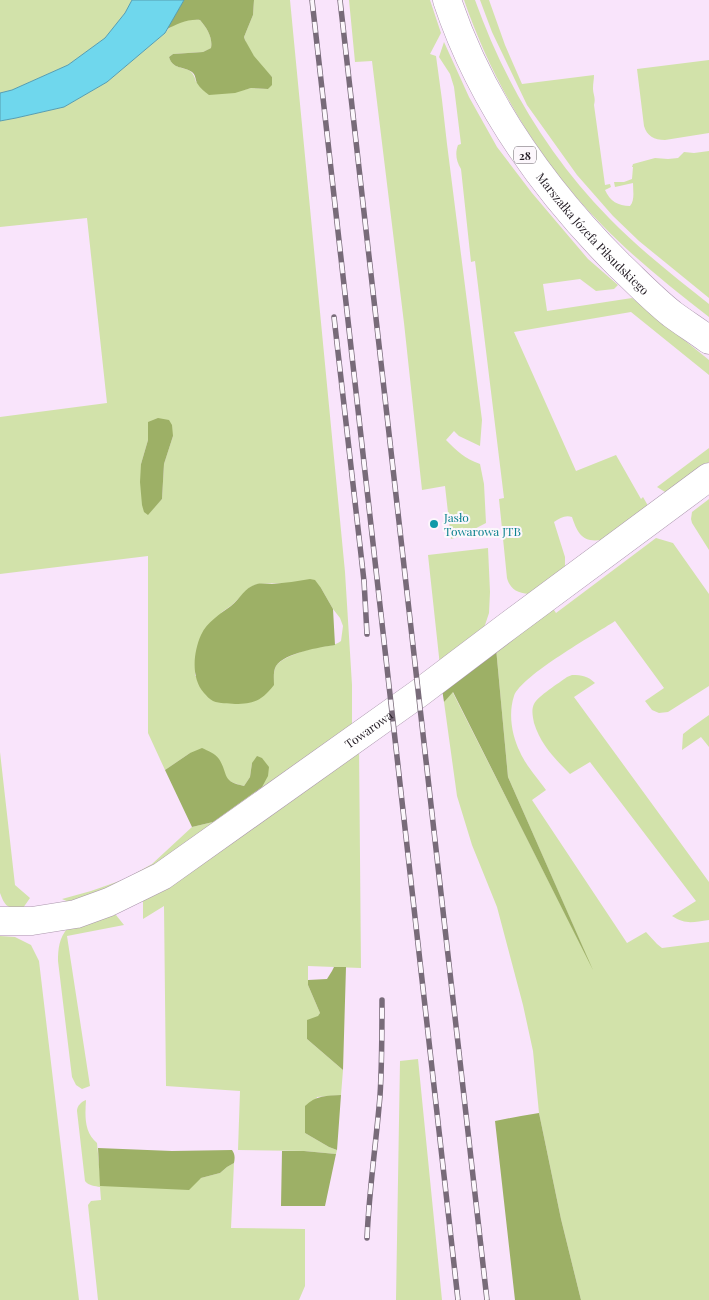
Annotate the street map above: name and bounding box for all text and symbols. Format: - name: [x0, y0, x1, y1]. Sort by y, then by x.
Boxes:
- road number: 28: [514, 146, 536, 164]
- street label: Marszałka Józefa Piłsudskiego: [533, 169, 653, 298]
- place label: Jasło Towarowa JTB: [443, 509, 521, 539]
- marker: Jasło Towarowa JTB: [428, 518, 440, 530]
- street label: Towarowa: [341, 707, 396, 752]

